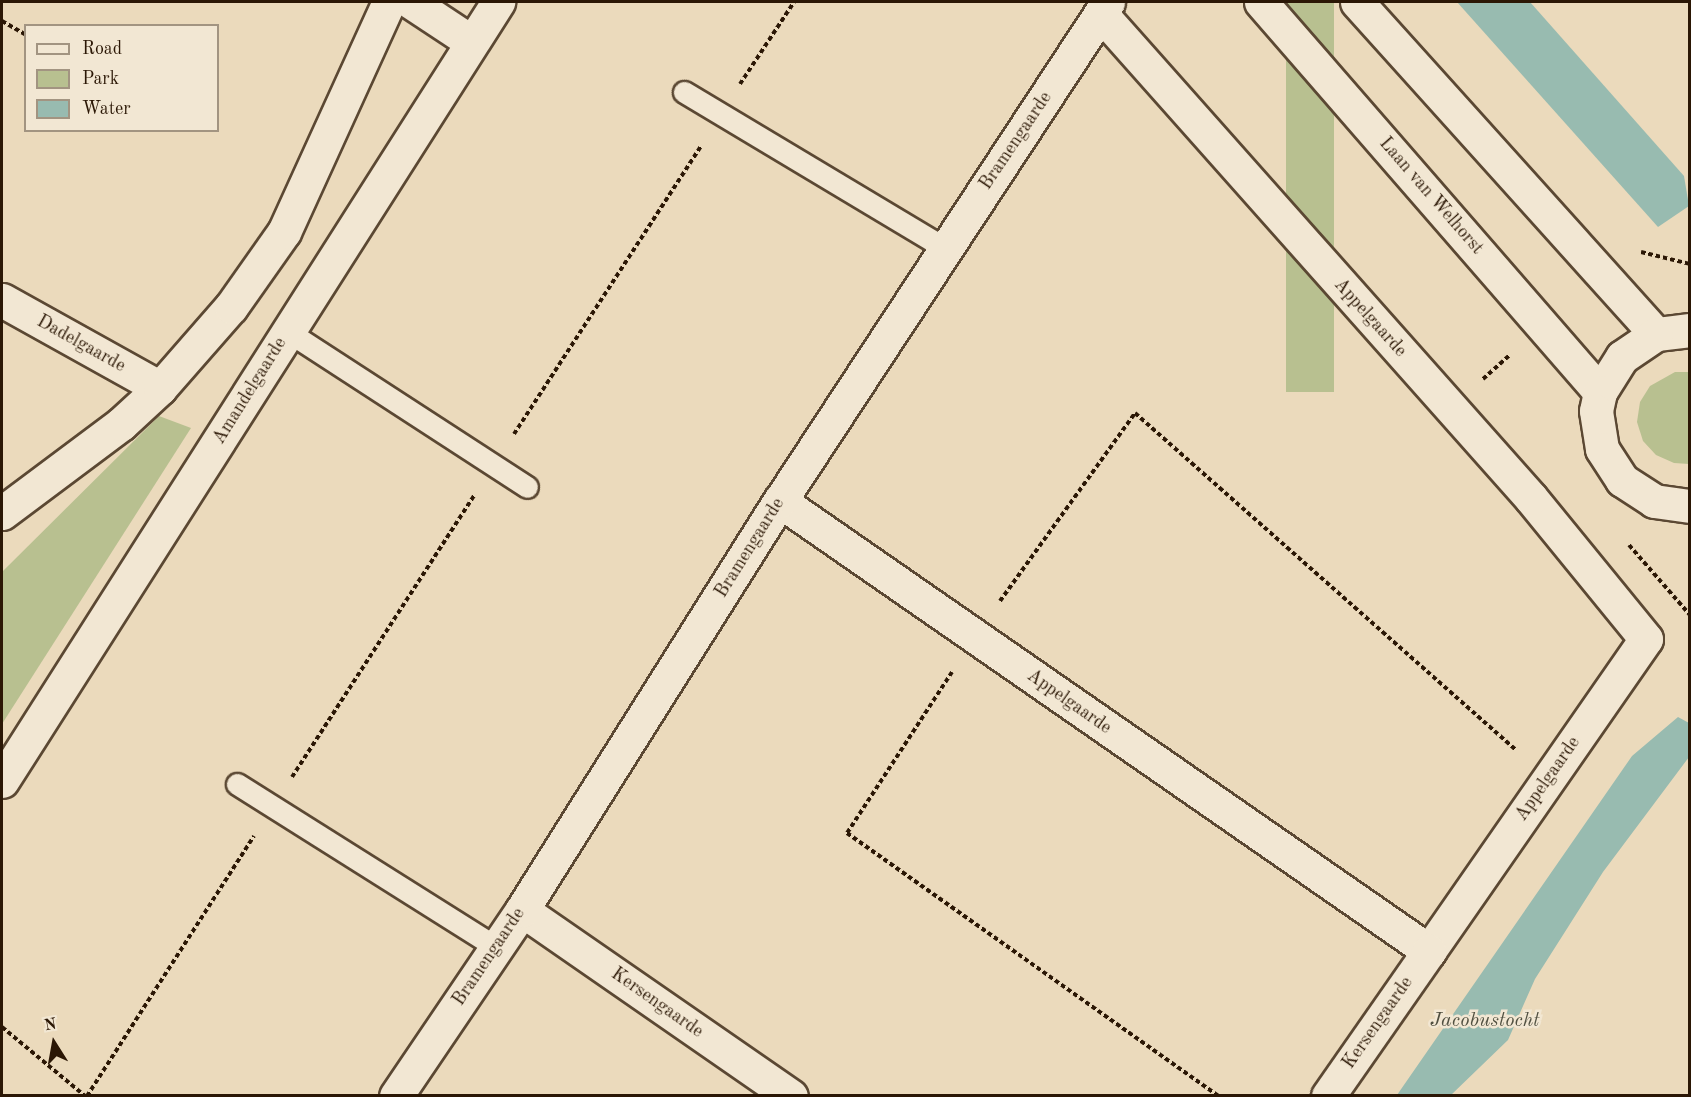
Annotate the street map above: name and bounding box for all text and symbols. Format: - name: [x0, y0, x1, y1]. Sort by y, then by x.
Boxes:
- legend: [24, 24, 219, 132]
- text: Road: [82, 40, 122, 58]
- text: Park: [82, 70, 119, 88]
- street label: Bramengaarde: [975, 88, 1057, 194]
- text: Water: [82, 100, 131, 118]
- street label: Laan van Welhorst: [1374, 133, 1488, 259]
- street label: Appelgaarde: [1329, 274, 1411, 362]
- street label: Dadelgaarde: [33, 311, 129, 377]
- street label: Amandelgaarde: [209, 334, 291, 448]
- street label: Bramengaarde: [711, 494, 789, 602]
- street label: Appelgaarde: [1023, 665, 1115, 739]
- street label: Appelgaarde: [1511, 733, 1585, 825]
- street label: Bramengaarde: [448, 904, 530, 1010]
- street label: Kersengaarde: [607, 963, 707, 1043]
- street label: Kersengaarde: [1338, 973, 1418, 1073]
- water label: Jacobustocht: [1430, 1009, 1540, 1033]
- north arrow: [24, 1013, 84, 1073]
- text: N: [43, 1016, 58, 1034]

